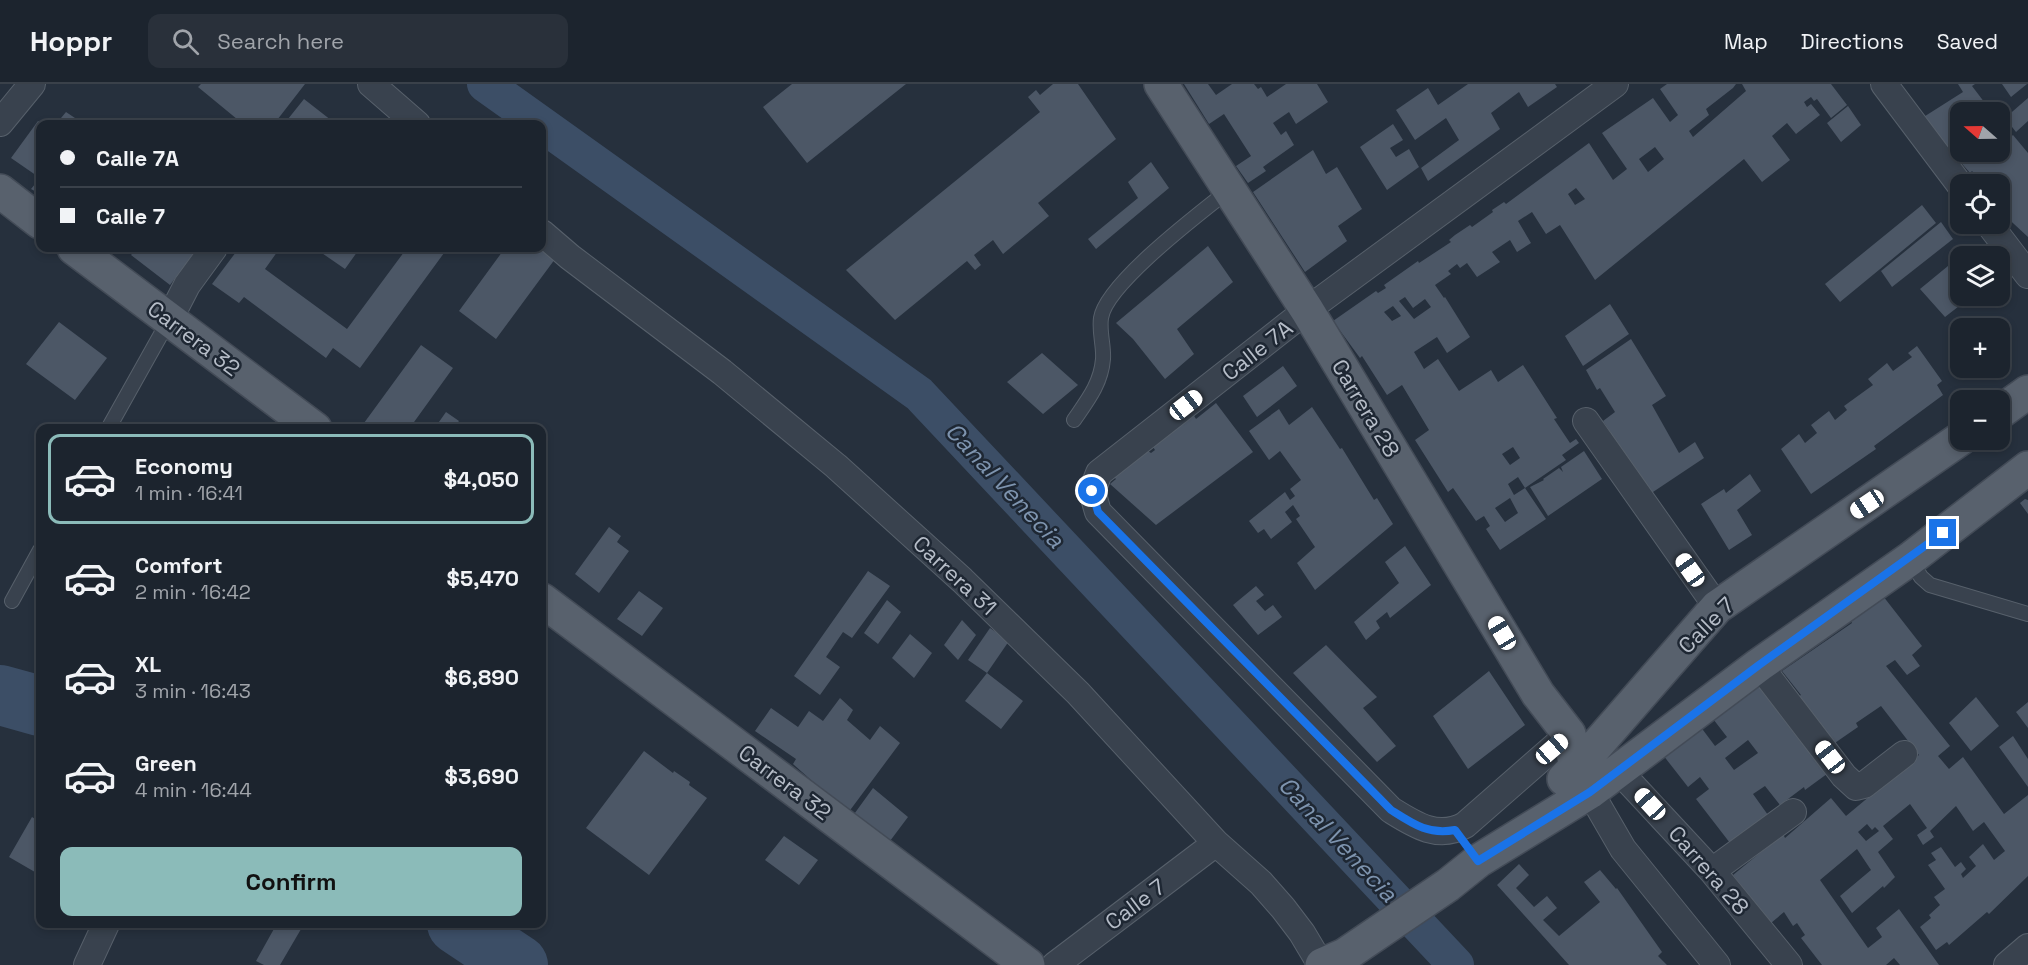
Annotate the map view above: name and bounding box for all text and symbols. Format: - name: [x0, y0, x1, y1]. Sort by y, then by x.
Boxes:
- search box: [148, 14, 568, 68]
- text: Hoppr: [30, 23, 112, 59]
- icon: search: [169, 25, 202, 58]
- text: Search here: [217, 27, 344, 55]
- text: Map: [1724, 28, 1768, 55]
- text: Directions: [1801, 28, 1904, 55]
- text: Saved: [1937, 28, 1998, 55]
- north arrow: [1950, 102, 2010, 162]
- map controls: [1950, 102, 2010, 450]
- text: Calle 7A: [96, 144, 179, 172]
- button: locate: [1950, 174, 2010, 234]
- text: Calle 7: [96, 202, 165, 230]
- button: layers: [1950, 246, 2010, 306]
- street label: Carrera 32: [142, 294, 246, 382]
- street label: Calle 7A: [1216, 313, 1298, 386]
- button: +: [1950, 318, 2010, 378]
- street label: Carrera 28: [1326, 354, 1406, 462]
- car: [1166, 387, 1206, 423]
- button: −: [1950, 390, 2010, 450]
- water label: Canal Venecia: [939, 416, 1071, 554]
- icon: car: [63, 452, 117, 506]
- text: Economy: [135, 452, 233, 480]
- text: $4,050: [444, 465, 519, 493]
- route start: [1078, 477, 1105, 504]
- text: 1 min · 16:41: [135, 480, 243, 506]
- car: [1847, 486, 1887, 522]
- route end: [1929, 519, 1956, 546]
- street label: Carrera 31: [907, 529, 1003, 621]
- car: [1672, 550, 1708, 590]
- icon: car: [63, 551, 117, 605]
- text: Comfort: [135, 551, 223, 579]
- text: $5,470: [447, 564, 519, 592]
- text: 2 min · 16:42: [135, 579, 251, 605]
- street label: Calle 7: [1672, 591, 1740, 659]
- car: [1485, 613, 1519, 653]
- icon: car: [63, 650, 117, 704]
- text: XL: [135, 650, 161, 678]
- text: $6,890: [445, 663, 519, 691]
- text: 3 min · 16:43: [135, 678, 251, 704]
- car: [1533, 730, 1571, 768]
- car: [1812, 737, 1848, 777]
- street label: Carrera 32: [733, 738, 837, 826]
- icon: car: [63, 749, 117, 803]
- text: Green: [135, 749, 197, 777]
- text: $3,690: [445, 762, 519, 790]
- water label: Canal Venecia: [1272, 770, 1404, 908]
- text: 4 min · 16:44: [135, 777, 252, 803]
- car: [1631, 785, 1669, 823]
- street label: Carrera 28: [1663, 820, 1755, 920]
- button: Confirm: [60, 847, 522, 916]
- street label: Calle 7: [1099, 872, 1171, 936]

